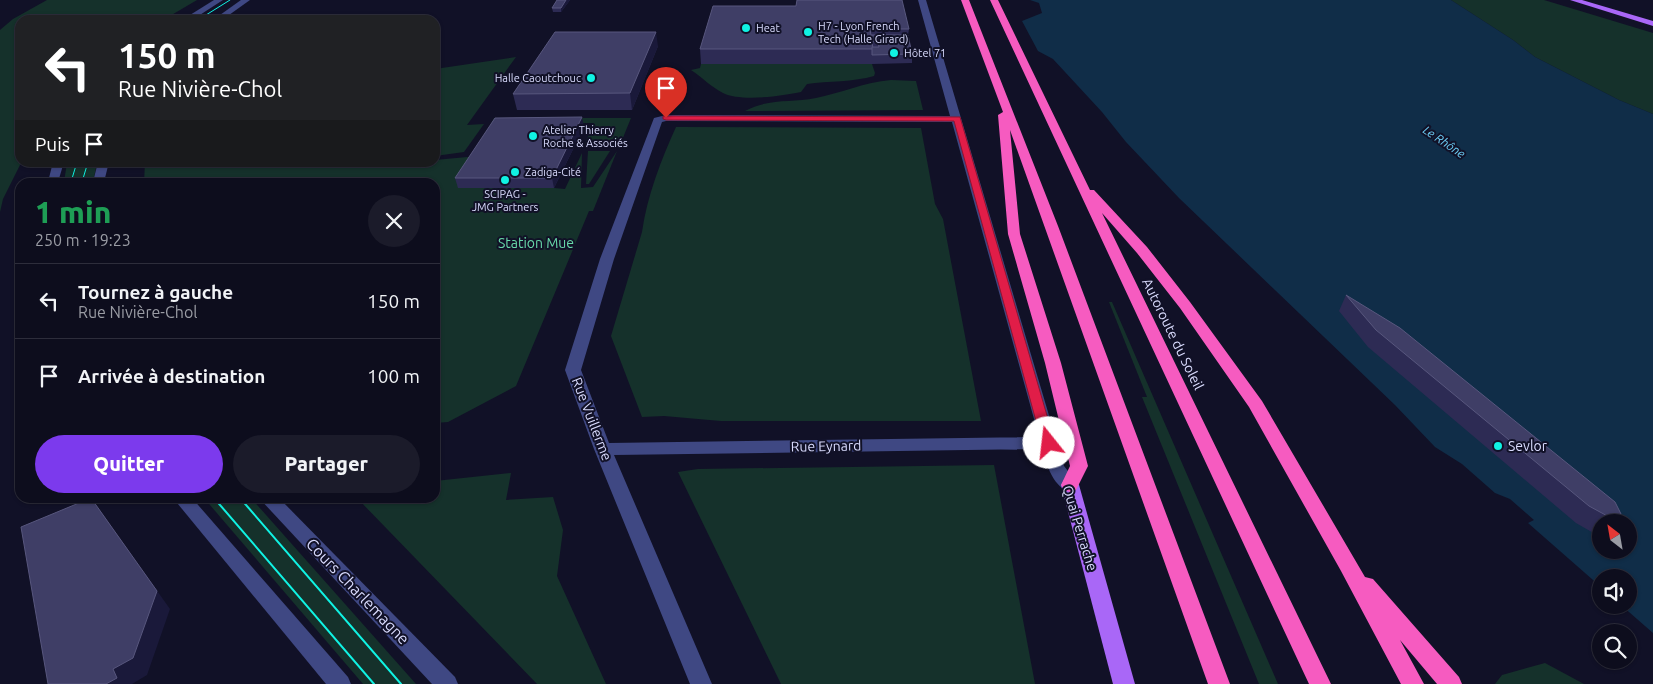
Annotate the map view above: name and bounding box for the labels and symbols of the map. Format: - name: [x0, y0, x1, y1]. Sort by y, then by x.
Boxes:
- place label: H7 - Lyon French Tech (Halle Girard): [818, 20, 909, 46]
- marker: Heat: [740, 22, 752, 34]
- place label: Heat: [756, 22, 780, 34]
- marker: H7 - Lyon French Tech (Halle Girard): [802, 26, 814, 38]
- marker: Hôtel 71: [888, 47, 900, 59]
- place label: Hôtel 71: [904, 47, 946, 59]
- pin: [645, 67, 687, 118]
- place label: Halle Caoutchouc: [495, 72, 581, 84]
- marker: Halle Caoutchouc: [585, 72, 597, 84]
- water label: Le Rhône: [1421, 123, 1468, 160]
- place label: Atelier Thierry Roche & Associés: [543, 124, 628, 149]
- marker: Atelier Thierry Roche & Associés: [527, 130, 539, 142]
- marker: Zadiga-Cité: [509, 166, 521, 178]
- place label: Zadiga-Cité: [525, 166, 581, 178]
- marker: SCIPAG - JMG Partners: [499, 174, 511, 186]
- place label: SCIPAG - JMG Partners: [472, 188, 539, 213]
- park label: Station Mue: [498, 235, 574, 251]
- street label: Autoroute du Soleil: [1139, 276, 1207, 393]
- street label: Rue Vuillerme: [569, 375, 615, 463]
- position arrow: [1022, 416, 1074, 468]
- street label: Rue Eynard: [790, 437, 862, 455]
- place label: Sevlor: [1508, 438, 1548, 454]
- marker: Sevlor: [1492, 440, 1504, 452]
- street label: Quai Perrache: [1059, 483, 1101, 573]
- north arrow: [1592, 514, 1638, 559]
- street label: Cours Charlemagne: [303, 534, 413, 648]

